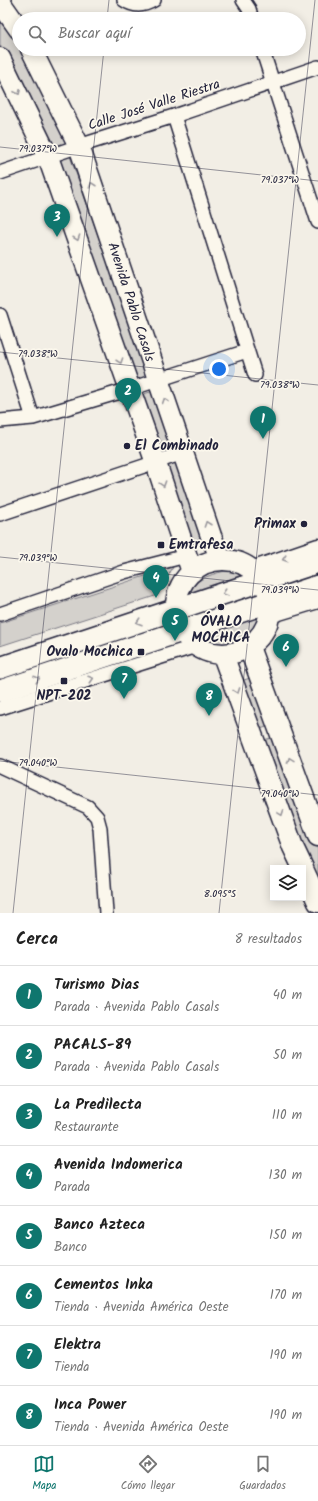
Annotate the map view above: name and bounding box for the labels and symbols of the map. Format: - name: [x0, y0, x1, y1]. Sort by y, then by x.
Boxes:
- street label: Calle José Valle Riestra: [85, 73, 223, 137]
- one-way arrow: [13, 88, 21, 96]
- text: 79.037°W: [19, 141, 57, 157]
- text: 79.037°W: [261, 172, 299, 188]
- one-way arrow: [88, 181, 97, 188]
- pin: 3: [44, 204, 70, 237]
- one-way arrow: [72, 235, 81, 242]
- street label: Avenida Pablo Casals: [101, 239, 161, 365]
- text: 79.038°W: [18, 346, 58, 362]
- one-way arrow: [116, 357, 124, 364]
- your location: [209, 359, 229, 379]
- text: 79.038°W: [260, 377, 300, 393]
- pin: 2: [115, 378, 141, 411]
- one-way arrow: [161, 397, 169, 404]
- pin: 1: [250, 406, 276, 439]
- place label: El Combinado: [135, 435, 219, 457]
- marker: El Combinado: [122, 441, 132, 451]
- one-way arrow: [158, 480, 167, 487]
- place label: Primax: [254, 513, 296, 535]
- marker: Primax: [299, 519, 309, 529]
- one-way arrow: [203, 520, 211, 527]
- place label: Emtrafesa: [169, 534, 233, 556]
- marker: Emtrafesa: [156, 540, 166, 550]
- text: 79.039°W: [19, 550, 58, 566]
- one-way arrow: [281, 554, 288, 562]
- pin: 4: [143, 565, 169, 598]
- text: 79.039°W: [261, 582, 300, 598]
- one-way arrow: [221, 588, 228, 597]
- marker: ÓVALO MOCHICA: [216, 602, 226, 612]
- pin: 5: [162, 608, 188, 641]
- place label: ÓVALO MOCHICA: [192, 611, 251, 649]
- one-way arrow: [136, 617, 143, 626]
- pin: 6: [273, 634, 299, 667]
- place label: Ovalo Mochica: [46, 641, 133, 663]
- marker: Ovalo Mochica: [136, 647, 146, 657]
- pin: 7: [111, 666, 137, 699]
- one-way arrow: [33, 675, 40, 683]
- one-way arrow: [87, 675, 94, 684]
- marker: NPT-202: [59, 676, 69, 686]
- pin: 8: [196, 683, 222, 716]
- place label: NPT-202: [36, 685, 92, 707]
- one-way arrow: [232, 688, 240, 695]
- text: 79.040°W: [19, 755, 57, 771]
- one-way arrow: [287, 757, 295, 764]
- text: 79.040°W: [261, 786, 299, 802]
- one-way arrow: [277, 810, 285, 817]
- text: 8.095°S: [204, 886, 237, 902]

